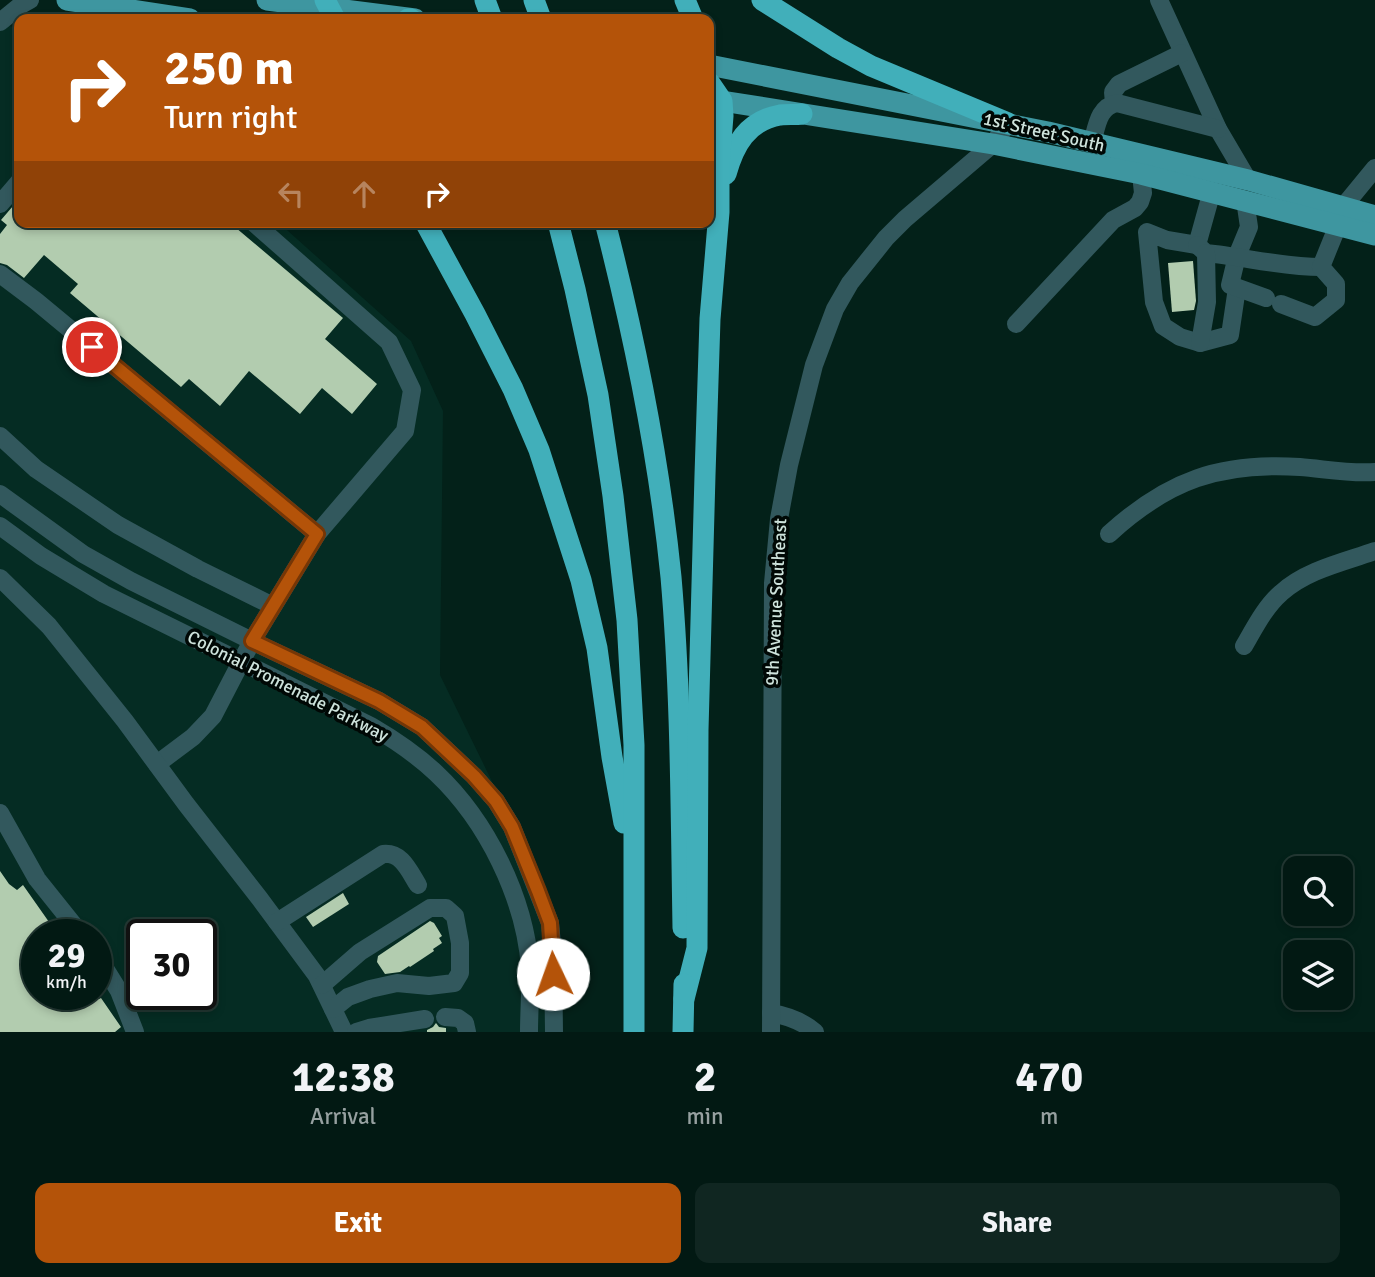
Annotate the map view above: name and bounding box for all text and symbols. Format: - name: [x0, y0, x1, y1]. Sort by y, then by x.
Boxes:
- text: 250 m: [164, 38, 294, 98]
- icon: right: [49, 42, 140, 133]
- text: Turn right: [164, 98, 297, 137]
- street label: 1st Street South: [981, 107, 1107, 157]
- icon: left: [272, 175, 310, 213]
- icon: ahead: [345, 175, 383, 213]
- icon: right: [418, 175, 456, 213]
- pin: [62, 317, 122, 377]
- icon: arrive: [73, 328, 111, 366]
- street label: 9th Avenue Southeast: [761, 518, 791, 686]
- street label: Colonial Promenade Parkway: [184, 626, 393, 747]
- map controls: [1283, 856, 1353, 1010]
- button: search: [1283, 856, 1353, 926]
- speed limit sign: 30: [126, 919, 217, 1010]
- text: 29: [48, 934, 85, 977]
- position arrow: [516, 937, 590, 1011]
- button: layers: [1283, 940, 1353, 1010]
- text: km/h: [46, 971, 87, 993]
- text: 12:38: [292, 1052, 395, 1103]
- text: 2: [694, 1052, 716, 1103]
- text: 470: [1015, 1052, 1083, 1103]
- text: Arrival: [310, 1102, 376, 1131]
- text: min: [686, 1102, 724, 1131]
- text: m: [1040, 1102, 1058, 1131]
- button: Exit: [35, 1183, 681, 1263]
- button: Share: [695, 1183, 1340, 1263]

